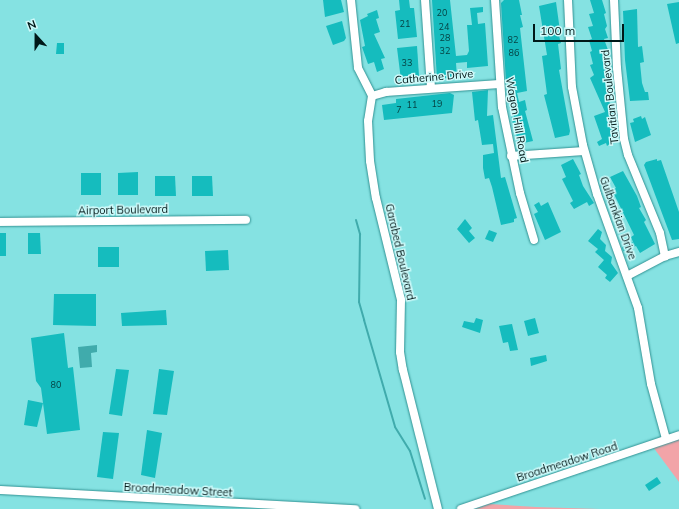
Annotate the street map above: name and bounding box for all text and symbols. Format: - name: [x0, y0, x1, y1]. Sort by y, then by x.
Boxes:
- house number: 20: [437, 8, 447, 18]
- north arrow: [16, 16, 56, 56]
- scale bar: [535, 16, 626, 42]
- text: N: [25, 17, 38, 33]
- house number: 21: [400, 19, 410, 29]
- house number: 24: [439, 22, 449, 32]
- text: 100 m: [540, 23, 575, 38]
- house number: 28: [440, 33, 450, 43]
- house number: 82: [508, 35, 518, 45]
- house number: 32: [440, 46, 450, 56]
- house number: 86: [509, 48, 519, 58]
- street label: Tavitian Boulevard: [598, 49, 622, 145]
- house number: 33: [402, 58, 412, 68]
- street label: Catherine Drive: [394, 67, 474, 87]
- street label: Wagon Hill Road: [503, 76, 531, 164]
- house number: 19: [432, 99, 442, 109]
- house number: 11: [407, 100, 417, 110]
- house number: 7: [396, 105, 402, 115]
- street label: Gulbankian Drive: [597, 175, 639, 261]
- street label: Garabed Boulevard: [382, 202, 418, 302]
- street label: Airport Boulevard: [78, 203, 168, 217]
- house number: 80: [51, 380, 61, 390]
- street label: Broadmeadow Road: [515, 439, 619, 485]
- street label: Broadmeadow Street: [123, 481, 233, 499]

